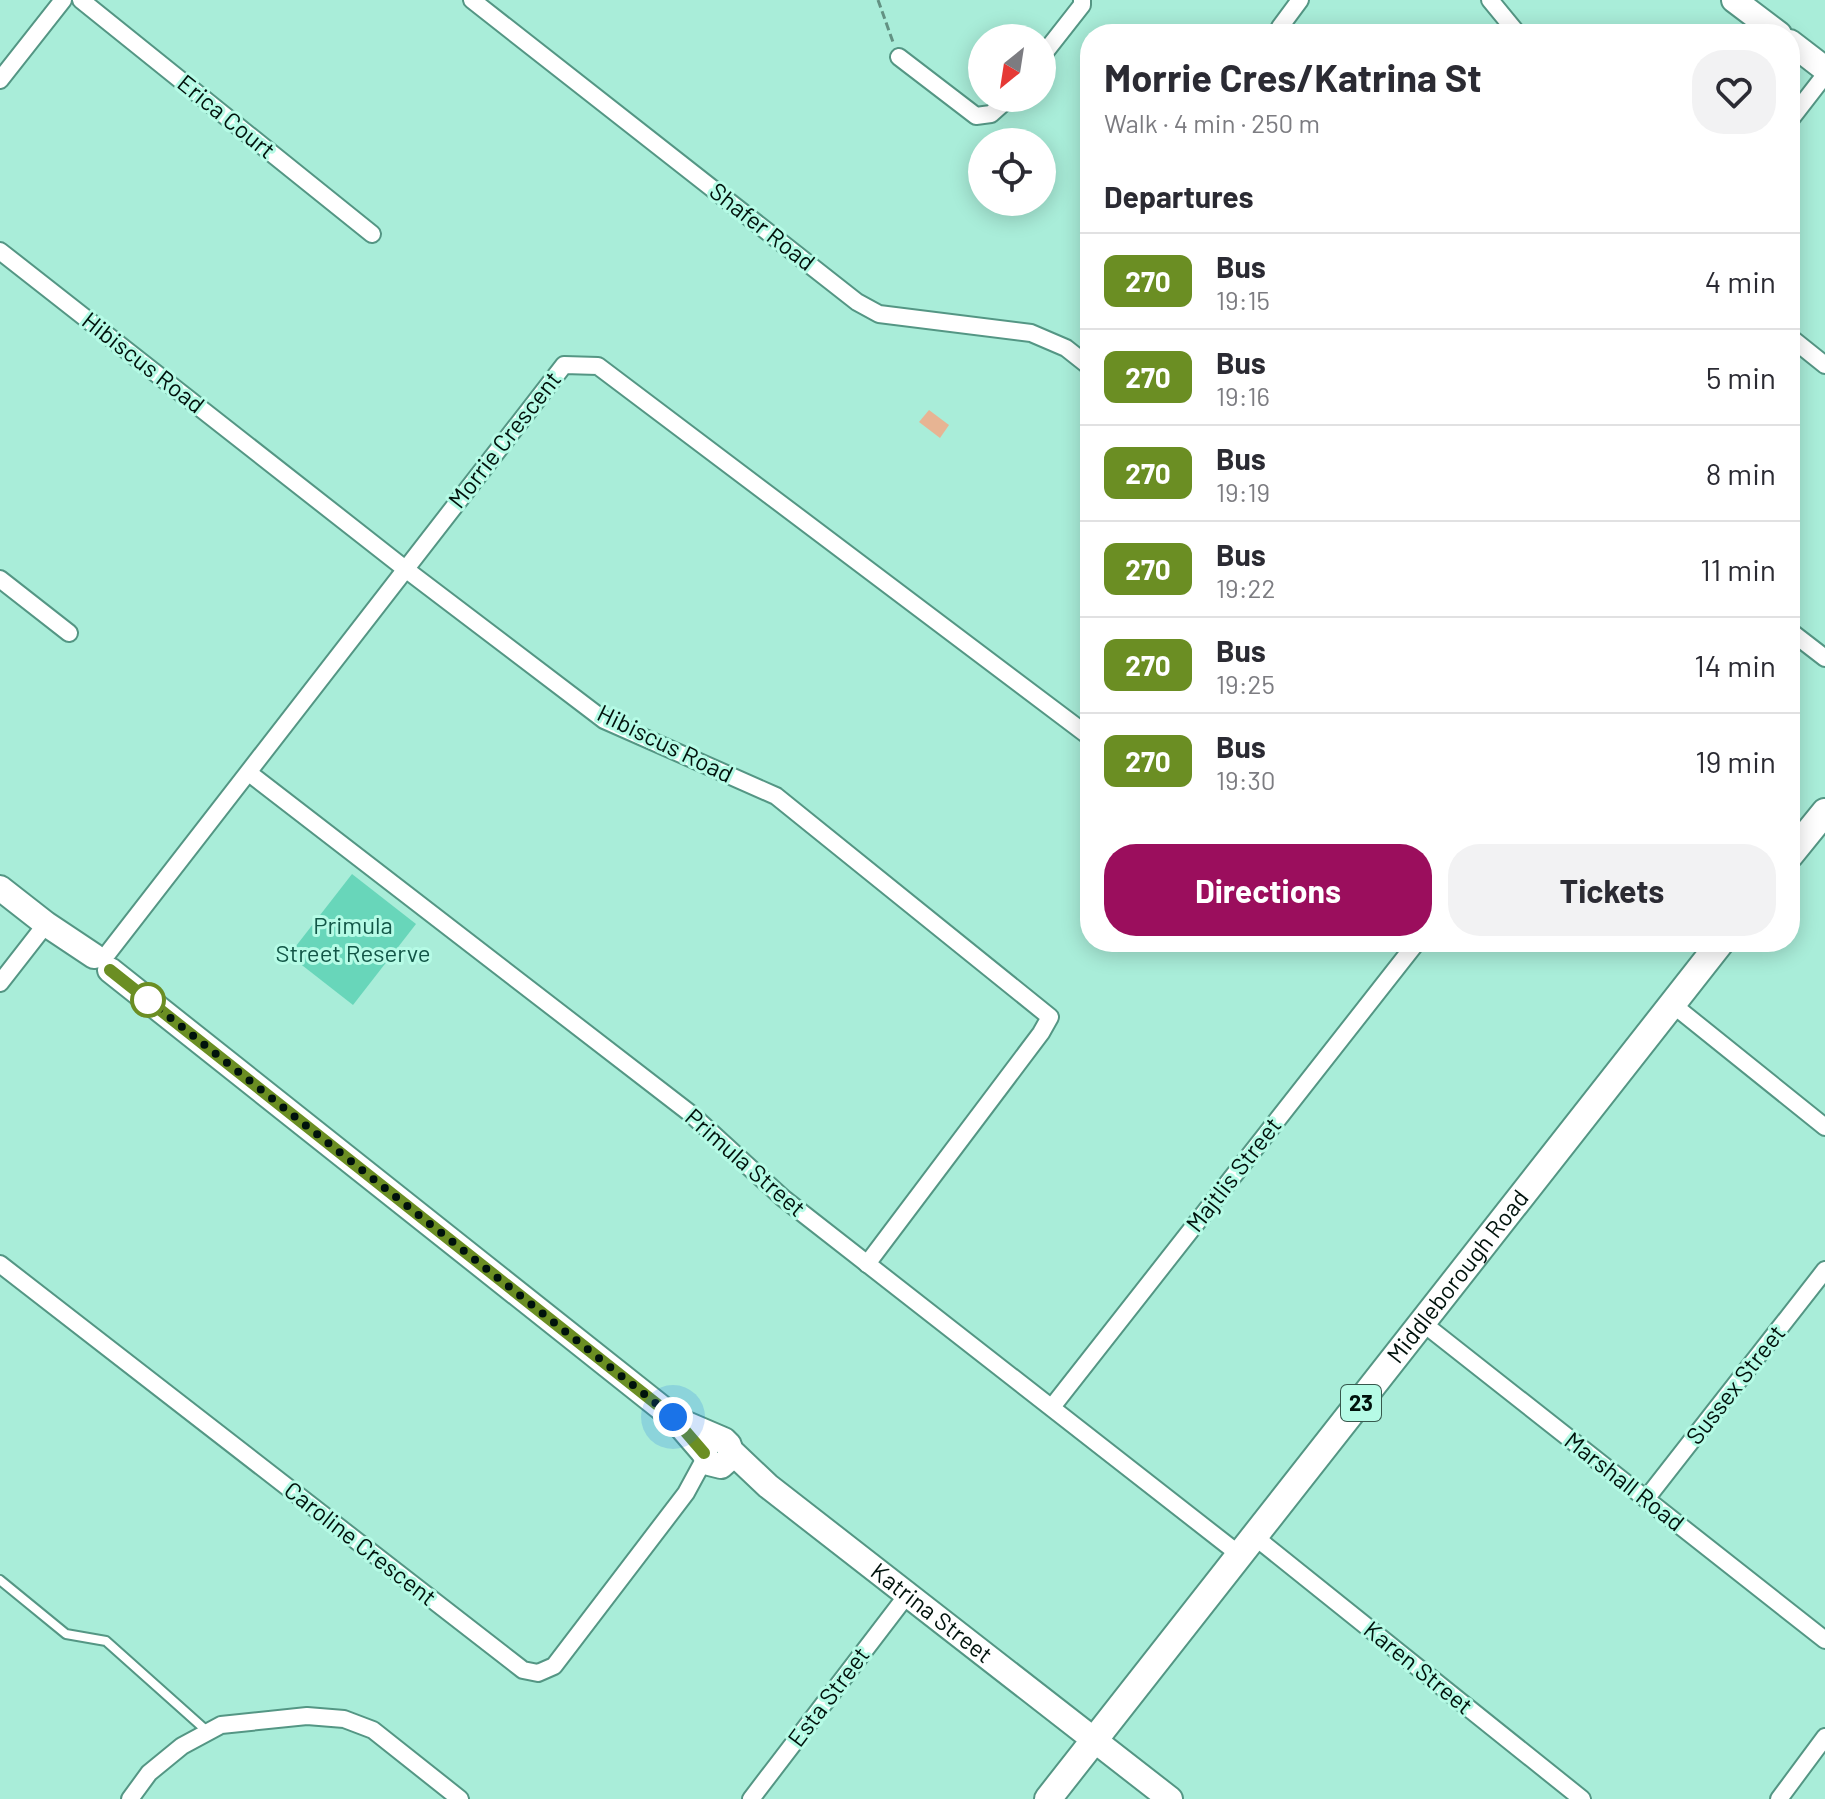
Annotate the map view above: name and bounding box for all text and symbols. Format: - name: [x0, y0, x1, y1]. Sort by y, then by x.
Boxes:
- north arrow: [968, 24, 1056, 112]
- map controls: [968, 24, 1056, 216]
- button: heart: [1692, 50, 1776, 134]
- text: Morrie Cres/Katrina St: [1104, 54, 1482, 100]
- street label: Erica Court: [172, 68, 282, 164]
- text: Walk · 4 min · 250 m: [1104, 107, 1320, 138]
- button: locate: [968, 128, 1056, 216]
- street label: Shafer Road: [704, 176, 821, 276]
- text: Departures: [1104, 178, 1254, 214]
- text: Bus: [1216, 248, 1266, 284]
- text: 4 min: [1705, 263, 1776, 299]
- text: 270: [1125, 264, 1171, 298]
- text: 19:15: [1216, 284, 1270, 315]
- street label: Hibiscus Road: [77, 305, 211, 419]
- text: Bus: [1216, 344, 1266, 380]
- text: 5 min: [1706, 359, 1776, 395]
- text: 270: [1125, 360, 1171, 394]
- street label: Morrie Crescent: [441, 365, 566, 513]
- text: 19:16: [1216, 380, 1270, 411]
- text: Bus: [1216, 440, 1266, 476]
- text: 8 min: [1706, 455, 1776, 491]
- text: 270: [1125, 456, 1171, 490]
- text: 19:19: [1216, 476, 1270, 507]
- text: Bus: [1216, 536, 1266, 572]
- text: 11 min: [1700, 551, 1776, 587]
- text: 270: [1125, 552, 1171, 586]
- text: 19:22: [1216, 572, 1275, 603]
- text: Bus: [1216, 632, 1266, 668]
- text: 14 min: [1694, 647, 1776, 683]
- text: 270: [1125, 648, 1171, 682]
- text: 19:25: [1216, 668, 1275, 699]
- street label: Hibiscus Road: [593, 697, 738, 788]
- text: Bus: [1216, 728, 1266, 764]
- text: 19 min: [1695, 743, 1776, 779]
- text: 270: [1125, 744, 1171, 778]
- text: 19:30: [1216, 764, 1276, 795]
- button: Directions: [1104, 844, 1432, 936]
- button: Tickets: [1448, 844, 1776, 936]
- park label: Primula Street Reserve: [275, 910, 431, 967]
- unlabelled marker: [131, 983, 165, 1017]
- street label: Primula Street: [680, 1102, 812, 1222]
- street label: Majtlis Street: [1179, 1111, 1287, 1237]
- street label: Middleborough Road: [1380, 1183, 1534, 1368]
- street label: Sussex Street: [1679, 1318, 1791, 1450]
- road number: 23: [1341, 1385, 1381, 1421]
- your location: [653, 1397, 693, 1437]
- street label: Marshall Road: [1559, 1425, 1690, 1536]
- street label: Caroline Crescent: [279, 1475, 443, 1611]
- street label: Katrina Street: [866, 1556, 999, 1668]
- street label: Karen Street: [1359, 1614, 1479, 1720]
- street label: Esta Street: [781, 1641, 875, 1752]

